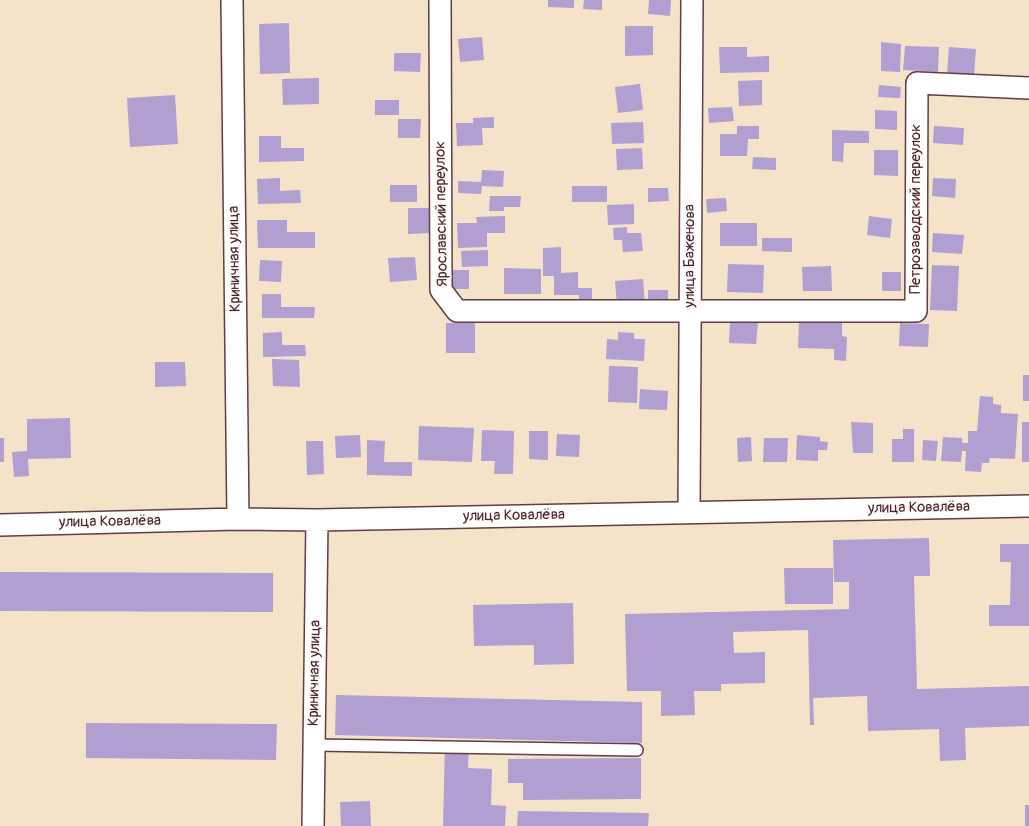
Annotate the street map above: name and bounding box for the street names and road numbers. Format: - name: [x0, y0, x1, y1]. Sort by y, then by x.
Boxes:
- street label: Петрозаводский переулок: [907, 124, 925, 294]
- street label: Ярославский переулок: [432, 141, 452, 287]
- street label: улица Баженова: [681, 204, 699, 308]
- street label: Криничная улица: [225, 206, 245, 312]
- street label: улица Ковалёва: [868, 498, 970, 518]
- street label: улица Ковалёва: [463, 506, 565, 526]
- street label: улица Ковалёва: [59, 512, 161, 532]
- street label: Криничная улица: [305, 620, 325, 726]

